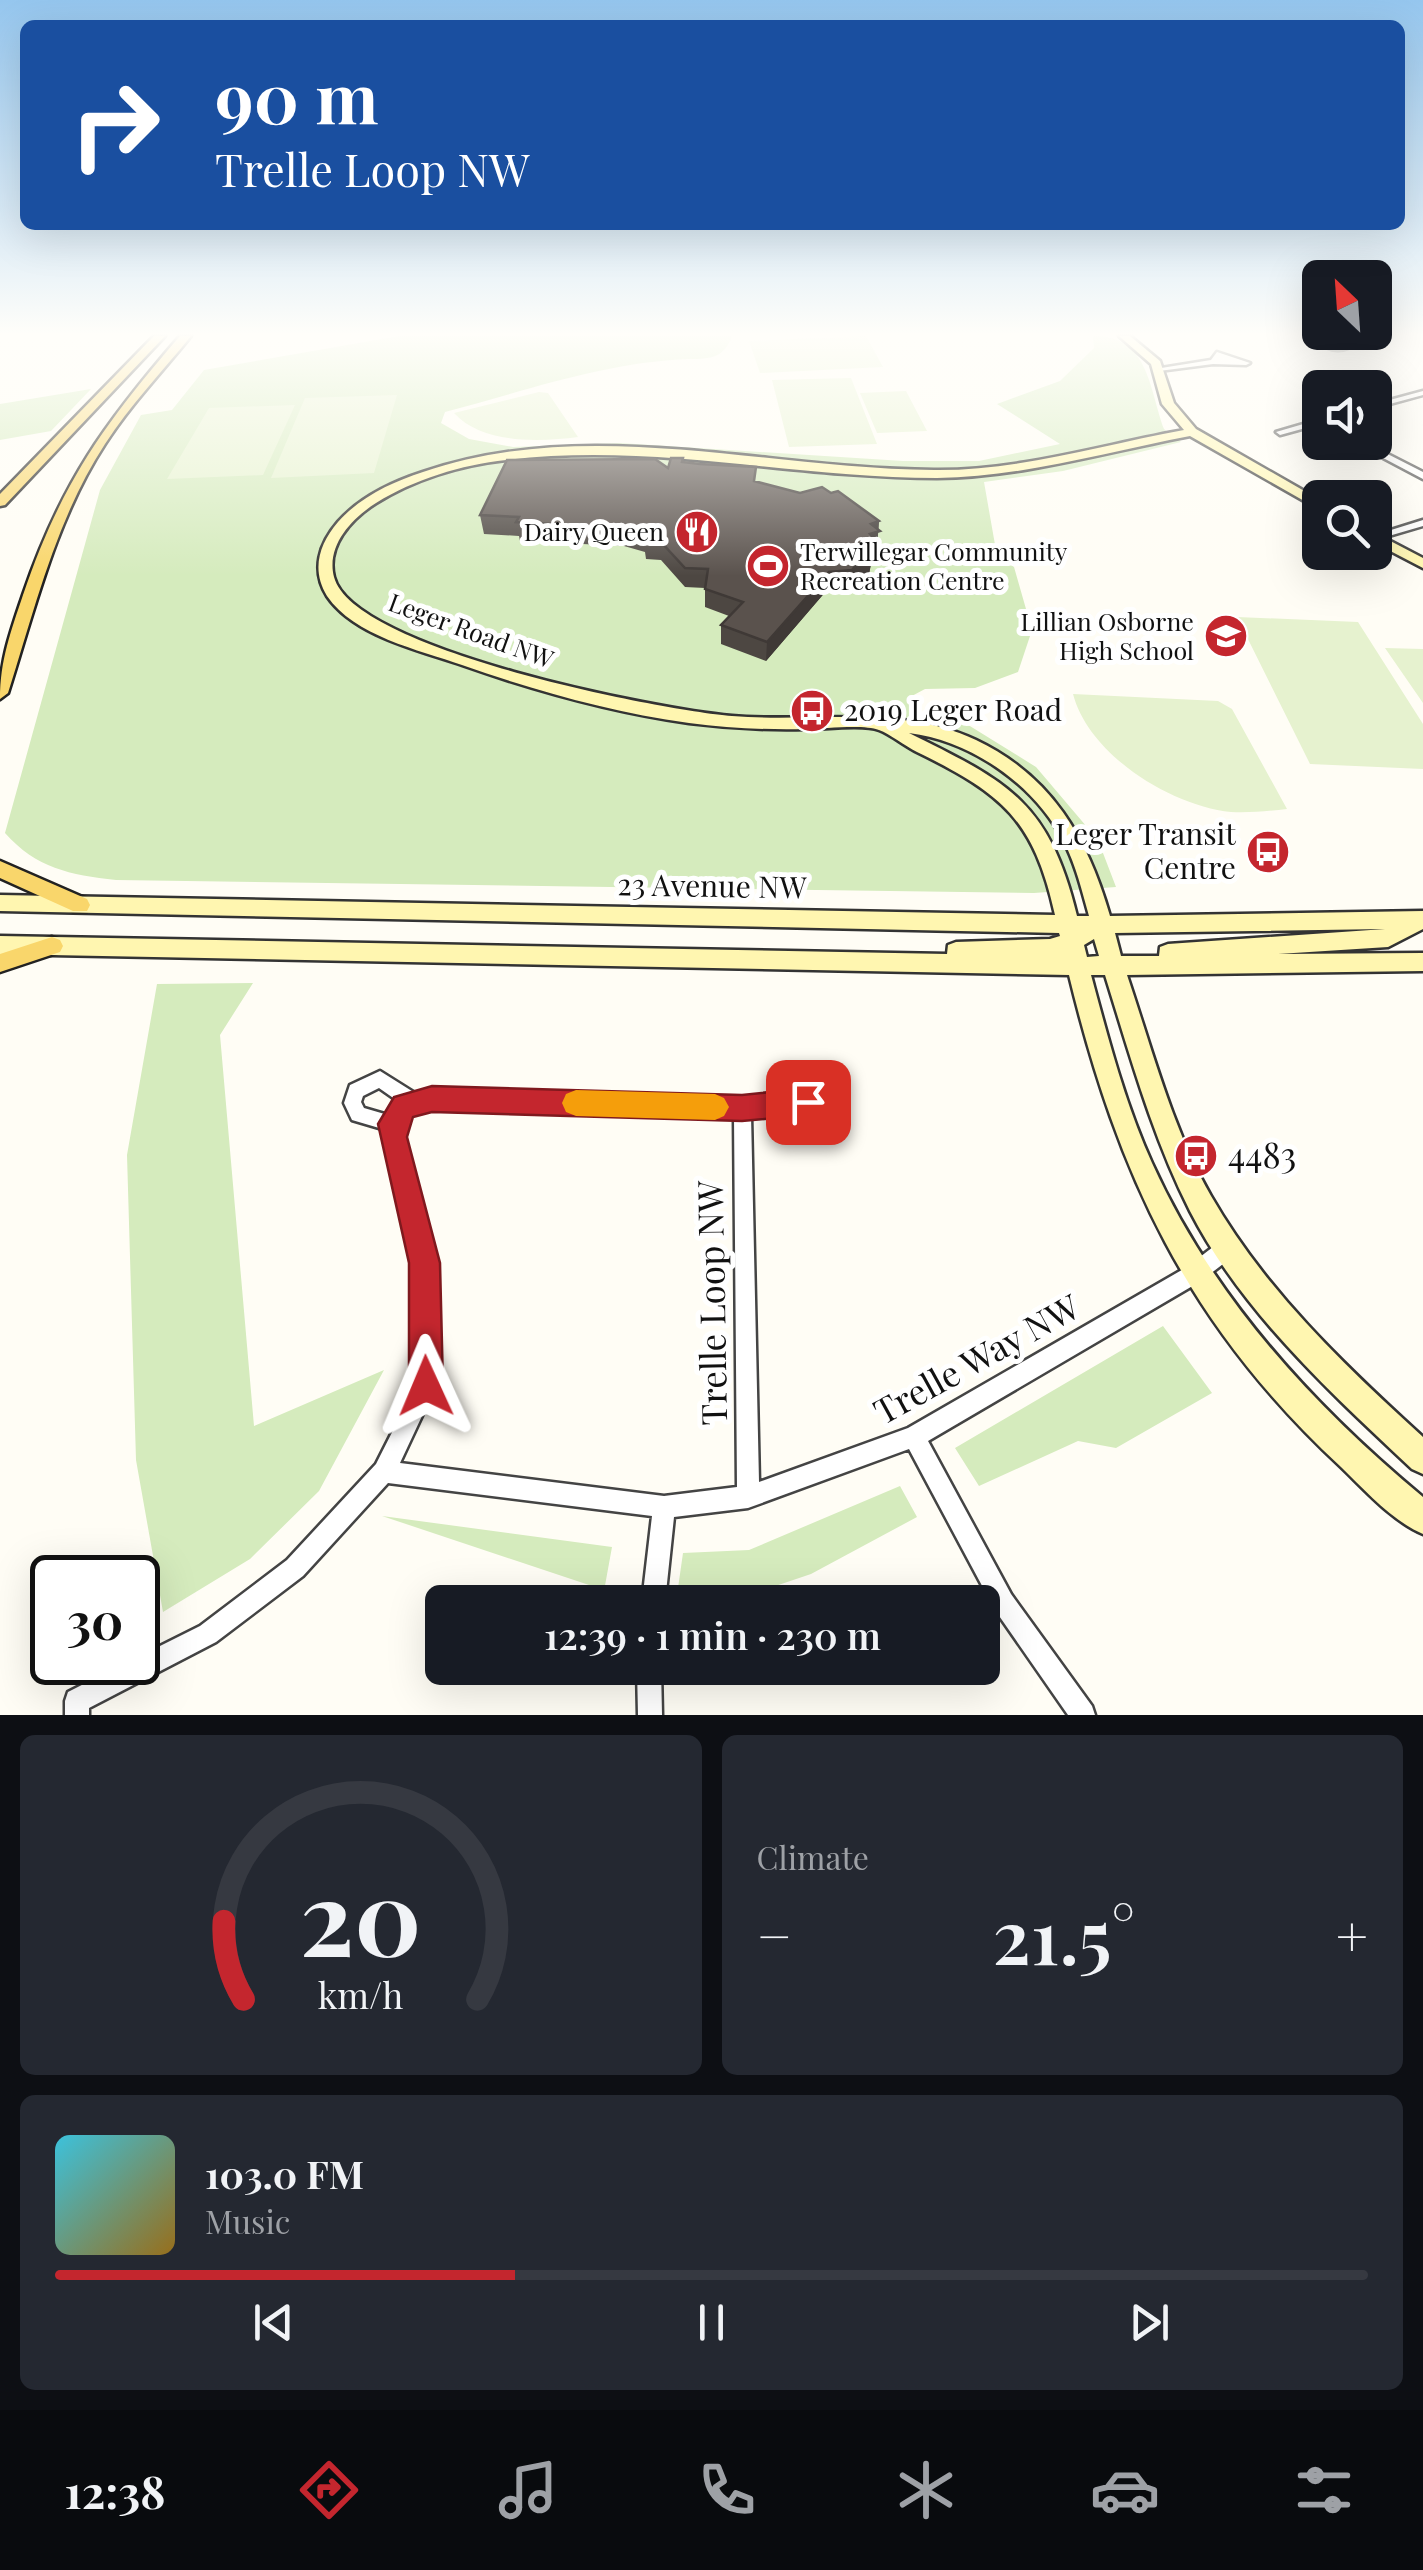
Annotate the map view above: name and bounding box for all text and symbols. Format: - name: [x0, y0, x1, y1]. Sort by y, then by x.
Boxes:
- text: 90 m: [215, 48, 379, 142]
- icon: right: [50, 60, 180, 190]
- text: Trelle Loop NW: [215, 138, 530, 198]
- north arrow: [1302, 260, 1392, 350]
- map controls: [1302, 260, 1392, 570]
- button: sound: [1302, 370, 1392, 460]
- button: search: [1302, 480, 1392, 570]
- restaurant icon: Dairy Queen: [674, 509, 720, 555]
- place label: Dairy Queen: [524, 514, 664, 547]
- place label: Terwillegar Community Recreation Centre: [800, 534, 1068, 596]
- sports icon: Terwillegar Community Recreation Centre: [745, 543, 791, 589]
- street label: Leger Road NW: [385, 584, 559, 675]
- place label: Lillian Osborne High School: [1021, 604, 1194, 666]
- school or university icon: Lillian Osborne High School: [1203, 613, 1249, 659]
- bus stop icon: 2019 Leger Road: [789, 688, 835, 734]
- place label: 2019 Leger Road: [844, 689, 1062, 729]
- place label: Leger Transit Centre: [1055, 813, 1236, 887]
- bus stop icon: Leger Transit Centre: [1245, 829, 1291, 875]
- street label: 23 Avenue NW: [617, 863, 808, 907]
- pin: [766, 1060, 851, 1145]
- icon: arrive: [781, 1075, 836, 1130]
- place label: 4483: [1228, 1130, 1296, 1177]
- bus stop icon: 4483: [1173, 1133, 1219, 1179]
- street label: Trelle Loop NW: [685, 1180, 736, 1426]
- street label: Trelle Way NW: [865, 1282, 1087, 1434]
- position arrow: [374, 1334, 478, 1438]
- speed limit sign: 30: [30, 1555, 160, 1685]
- text: 12:39 · 1 min · 230 m: [544, 1609, 881, 1660]
- text: Climate: [757, 1835, 869, 1878]
- text: 20: [300, 1844, 421, 1983]
- text: 21.5°: [993, 1884, 1135, 1984]
- text: −: [757, 1897, 792, 1971]
- text: +: [1336, 1897, 1368, 1971]
- text: km/h: [318, 1970, 404, 2018]
- text: 103.0 FM: [205, 2148, 364, 2199]
- text: Music: [205, 2199, 290, 2242]
- icon: previous: [246, 2295, 301, 2350]
- icon: pause: [684, 2295, 739, 2350]
- icon: next: [1122, 2295, 1177, 2350]
- icon: directions: [294, 2455, 364, 2525]
- icon: music: [493, 2455, 563, 2525]
- icon: phone: [692, 2455, 762, 2525]
- icon: climate: [891, 2455, 961, 2525]
- icon: car: [1090, 2455, 1160, 2525]
- icon: filters: [1289, 2455, 1359, 2525]
- text: 12:38: [64, 2460, 165, 2520]

